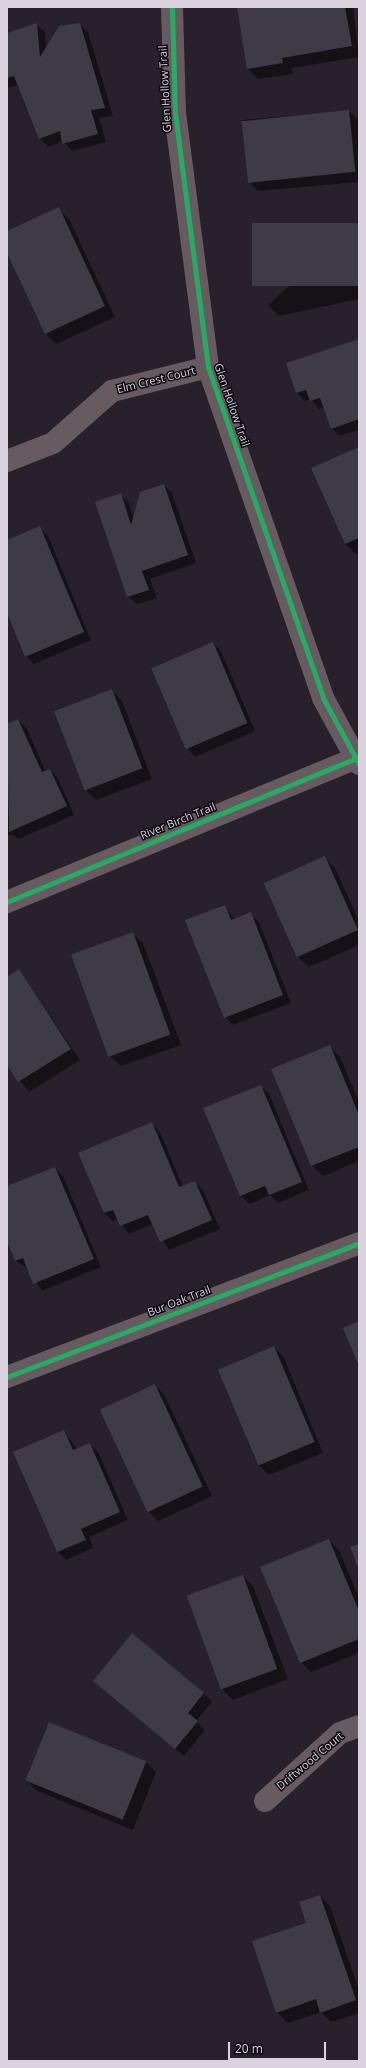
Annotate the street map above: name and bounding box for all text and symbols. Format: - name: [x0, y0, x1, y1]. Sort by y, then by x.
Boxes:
- street label: Glen Hollow Trail: [156, 45, 174, 133]
- street label: Glen Hollow Trail: [212, 362, 252, 448]
- street label: Elm Crest Court: [115, 364, 197, 396]
- street label: River Birch Trail: [138, 800, 218, 842]
- street label: Bur Oak Trail: [145, 1283, 213, 1319]
- street label: Driftwood Court: [274, 1729, 346, 1793]
- scale bar: [230, 2034, 328, 2060]
- text: 20 m: [235, 2040, 263, 2057]

